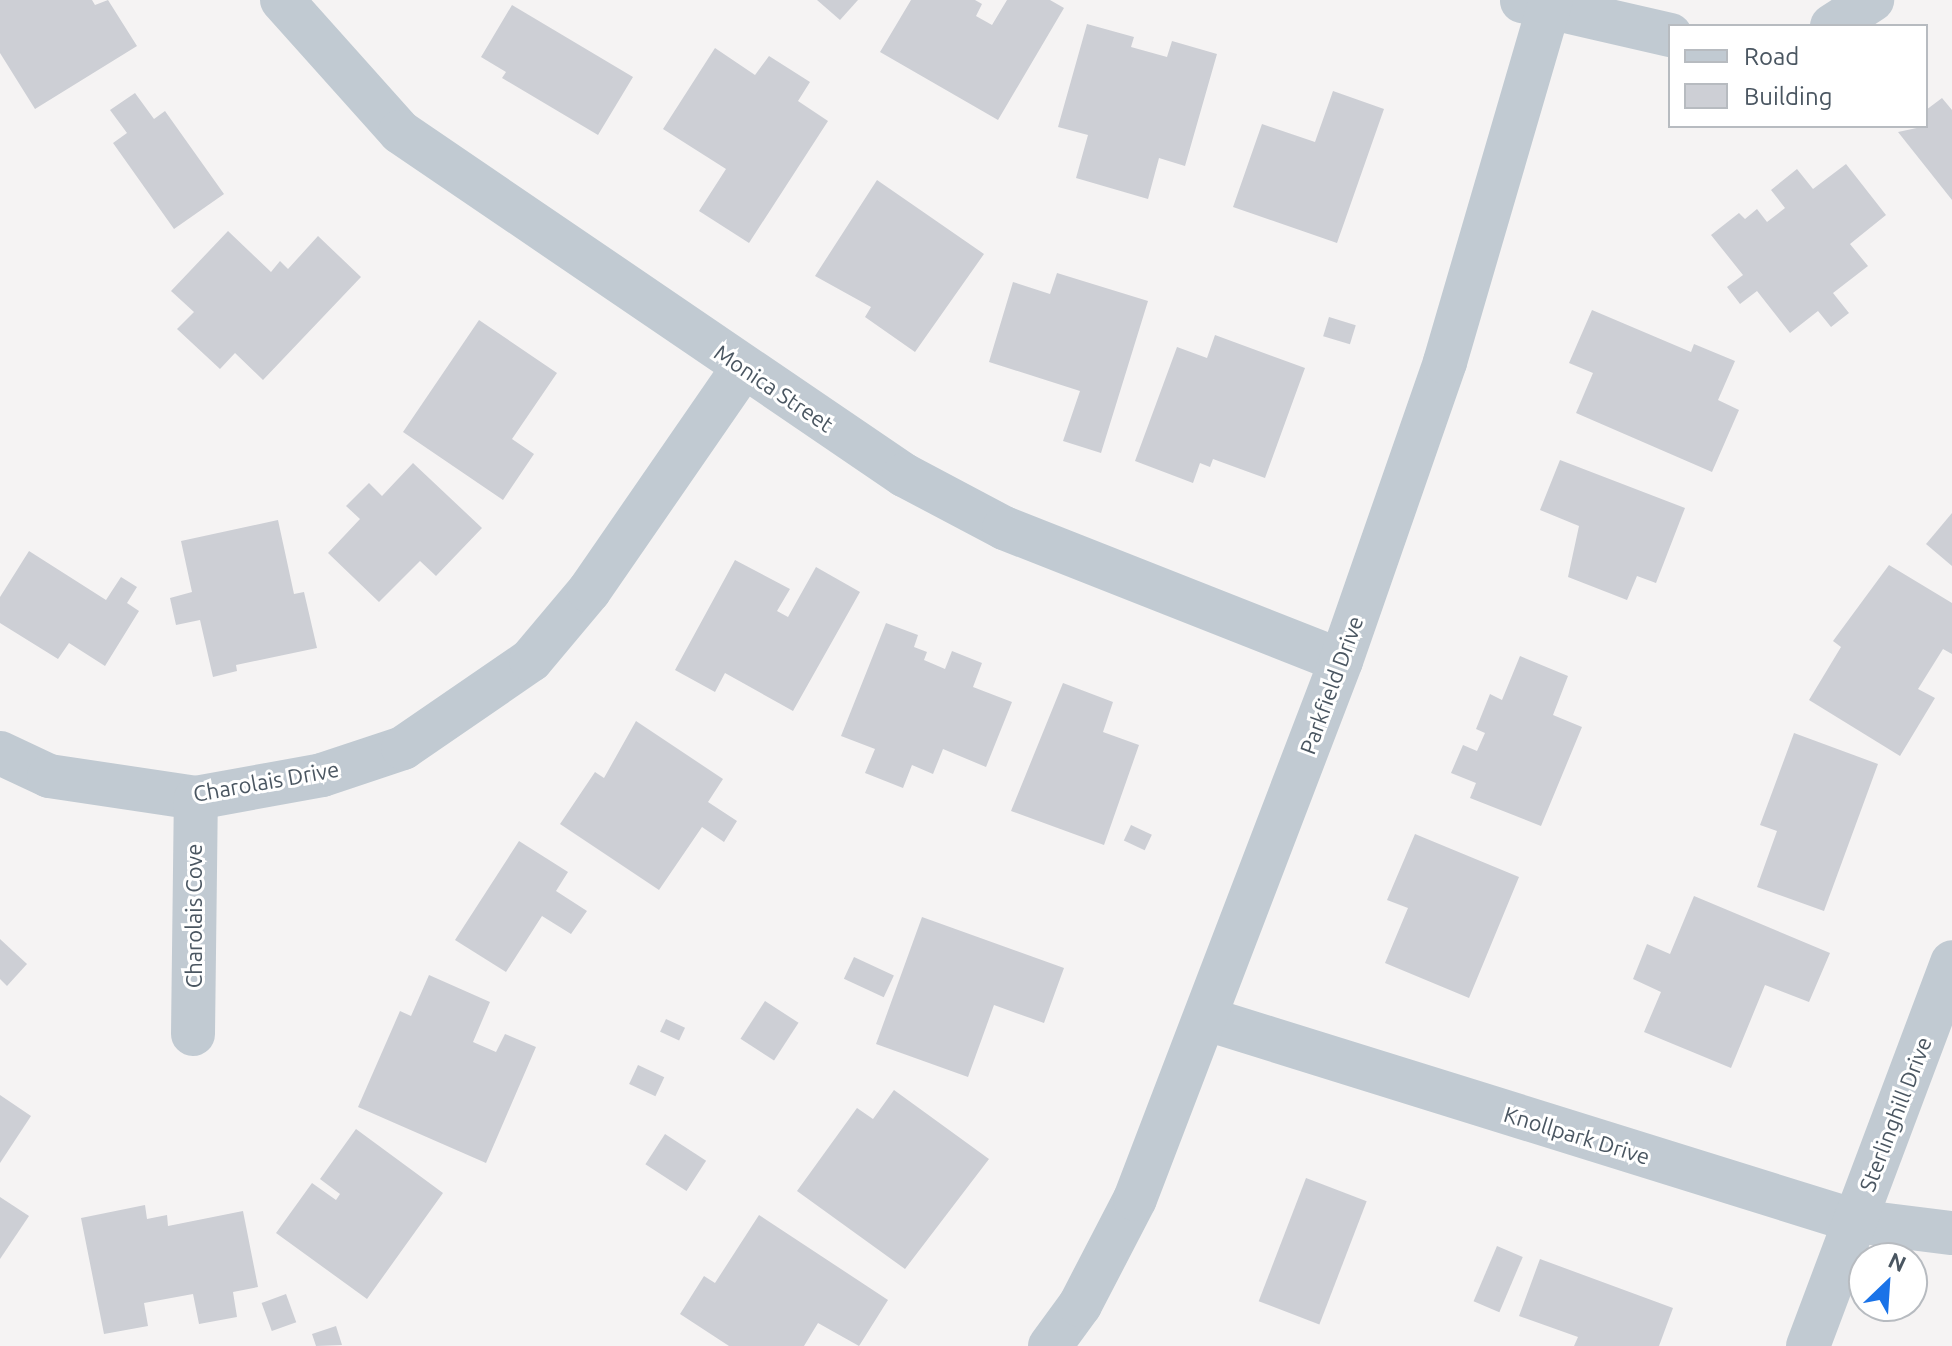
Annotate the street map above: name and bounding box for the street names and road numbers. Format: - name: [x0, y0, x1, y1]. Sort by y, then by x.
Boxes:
- street label: Monica Street: [709, 339, 839, 437]
- street label: Parkfield Drive: [1294, 612, 1368, 758]
- street label: Charolais Drive: [191, 755, 341, 807]
- street label: Charolais Cove: [181, 844, 207, 988]
- street label: Sterlinghill Drive: [1853, 1033, 1937, 1195]
- street label: Knollpark Drive: [1501, 1100, 1653, 1170]

